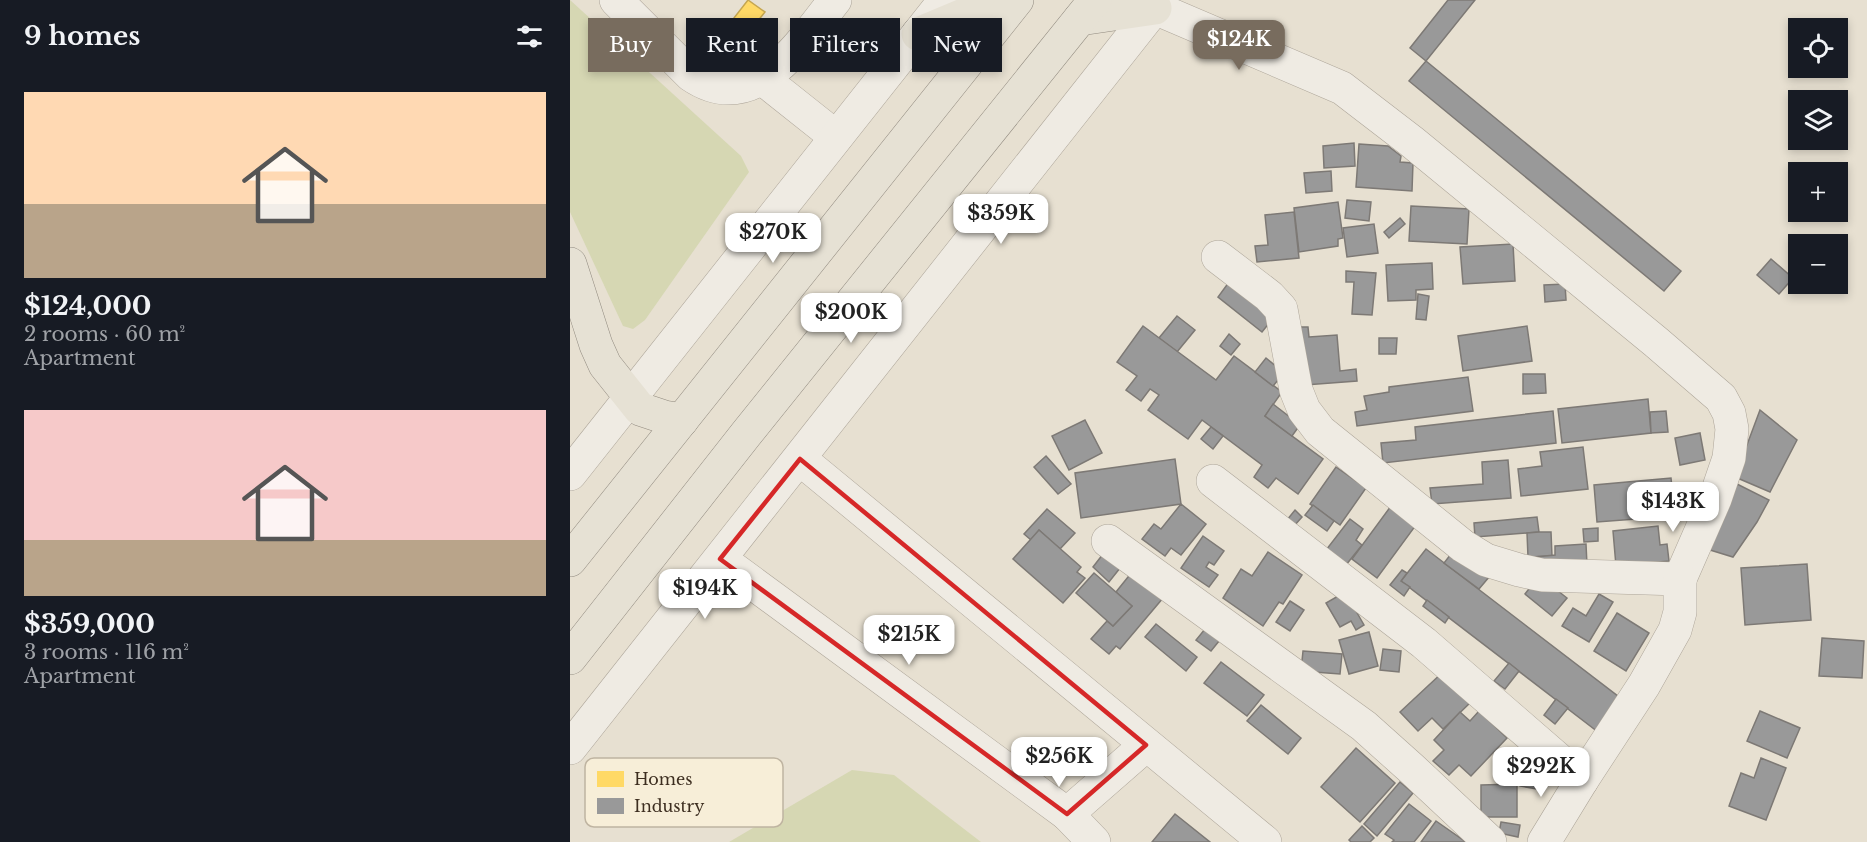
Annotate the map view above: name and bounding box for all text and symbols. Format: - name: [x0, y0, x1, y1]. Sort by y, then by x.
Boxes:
- chip: Buy: [588, 18, 674, 72]
- chip: Rent: [686, 18, 778, 72]
- chip: Filters: [790, 18, 900, 72]
- chip: New: [912, 18, 1002, 72]
- map controls: [1788, 18, 1848, 294]
- button: locate: [1788, 18, 1848, 78]
- text: 9 homes: [24, 20, 140, 52]
- icon: filters: [513, 20, 546, 53]
- pin: $124K: [1197, 20, 1281, 71]
- text: $124K: [1207, 27, 1271, 51]
- button: layers: [1788, 90, 1848, 150]
- icon: home: [231, 131, 339, 239]
- button: +: [1788, 162, 1848, 222]
- pin: $359K: [959, 194, 1043, 245]
- text: $359K: [967, 201, 1035, 225]
- pin: $270K: [731, 213, 815, 264]
- text: $270K: [739, 220, 807, 244]
- button: −: [1788, 234, 1848, 294]
- text: $124,000: [24, 290, 151, 322]
- pin: $200K: [809, 293, 893, 344]
- text: $200K: [815, 300, 887, 324]
- text: 2 rooms · 60 m²: [24, 322, 185, 346]
- text: Apartment: [24, 346, 135, 370]
- icon: home: [231, 449, 339, 557]
- pin: $143K: [1631, 482, 1715, 533]
- text: $143K: [1641, 489, 1705, 513]
- pin: $194K: [663, 569, 747, 620]
- text: $194K: [673, 576, 737, 600]
- text: $359,000: [24, 608, 155, 640]
- pin: $215K: [867, 615, 951, 666]
- text: $215K: [878, 622, 940, 646]
- text: 3 rooms · 116 m²: [24, 640, 189, 664]
- text: Apartment: [24, 664, 135, 688]
- pin: $256K: [1017, 737, 1101, 788]
- text: $256K: [1025, 744, 1093, 768]
- pin: $292K: [1499, 747, 1583, 798]
- text: $292K: [1507, 754, 1575, 778]
- legend: [585, 758, 783, 827]
- text: Homes: [634, 769, 692, 789]
- text: Industry: [634, 796, 705, 816]

